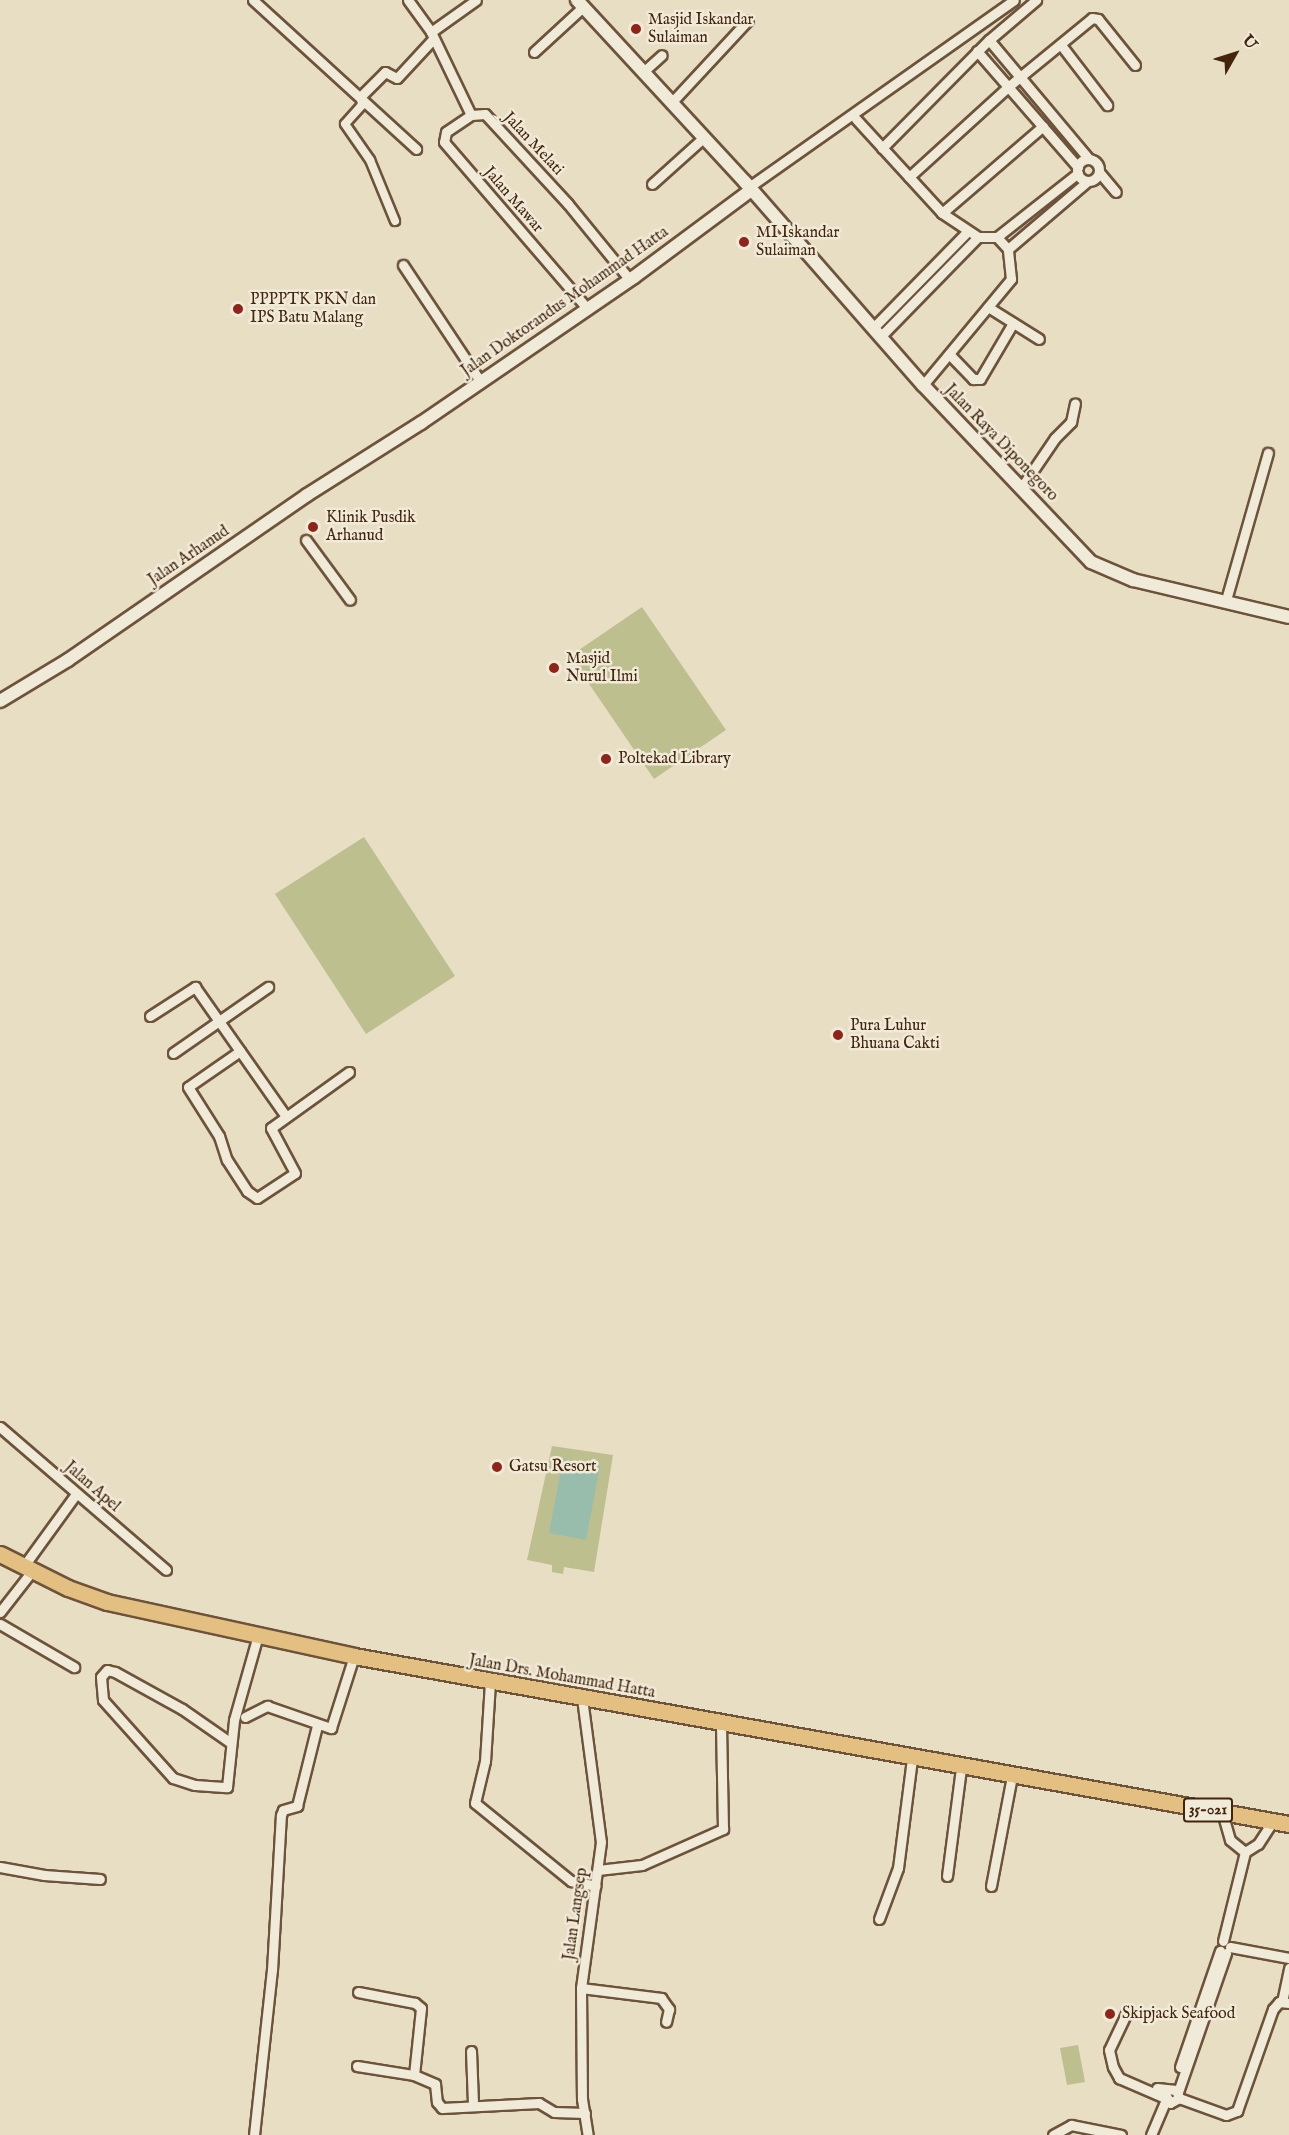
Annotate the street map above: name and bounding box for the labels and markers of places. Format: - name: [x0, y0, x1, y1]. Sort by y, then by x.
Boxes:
- place label: Masjid Iskandar Sulaiman: [648, 10, 753, 48]
- marker: Masjid Iskandar Sulaiman: [629, 22, 643, 36]
- place label: MI Iskandar Sulaiman: [756, 223, 839, 261]
- marker: MI Iskandar Sulaiman: [737, 235, 751, 249]
- place label: PPPPTK PKN dan IPS Batu Malang: [250, 290, 376, 328]
- marker: PPPPTK PKN dan IPS Batu Malang: [231, 302, 245, 316]
- place label: Klinik Pusdik Arhanud: [326, 508, 416, 546]
- marker: Klinik Pusdik Arhanud: [304, 518, 322, 536]
- place label: Masjid Nurul Ilmi: [566, 649, 638, 687]
- marker: Masjid Nurul Ilmi: [547, 661, 561, 675]
- place label: Poltekad Library: [618, 749, 731, 769]
- marker: Poltekad Library: [599, 752, 613, 766]
- place label: Pura Luhur Bhuana Cakti: [850, 1016, 940, 1054]
- marker: Pura Luhur Bhuana Cakti: [831, 1028, 845, 1042]
- place label: Gatsu Resort: [509, 1457, 597, 1477]
- marker: Gatsu Resort: [490, 1460, 504, 1474]
- place label: Skipjack Seafood: [1122, 2004, 1235, 2024]
- marker: Skipjack Seafood: [1103, 2007, 1117, 2021]

